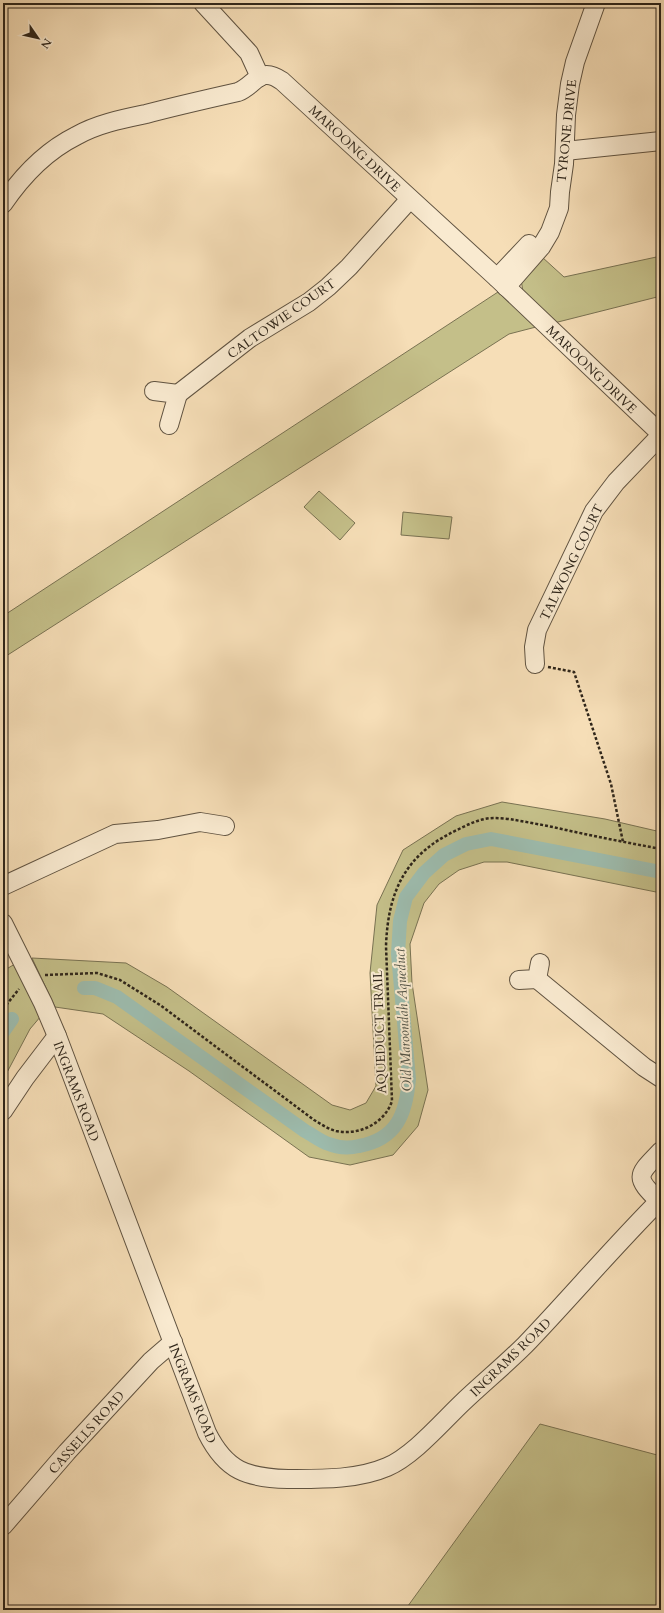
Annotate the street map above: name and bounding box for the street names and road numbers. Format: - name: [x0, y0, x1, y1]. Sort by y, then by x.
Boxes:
- street label: TYRONE DRIVE: [553, 79, 581, 184]
- street label: MAROONG DRIVE: [305, 101, 404, 196]
- street label: CALTOWIE COURT: [224, 274, 340, 363]
- street label: MAROONG DRIVE: [542, 322, 641, 418]
- street label: TALWONG COURT: [536, 501, 608, 624]
- street label: AQUEDUCT TRAIL: [369, 970, 391, 1094]
- street label: INGRAMS ROAD: [49, 1038, 104, 1144]
- street label: INGRAMS ROAD: [466, 1314, 555, 1401]
- street label: INGRAMS ROAD: [164, 1341, 220, 1446]
- street label: CASSELLS ROAD: [45, 1387, 129, 1478]

